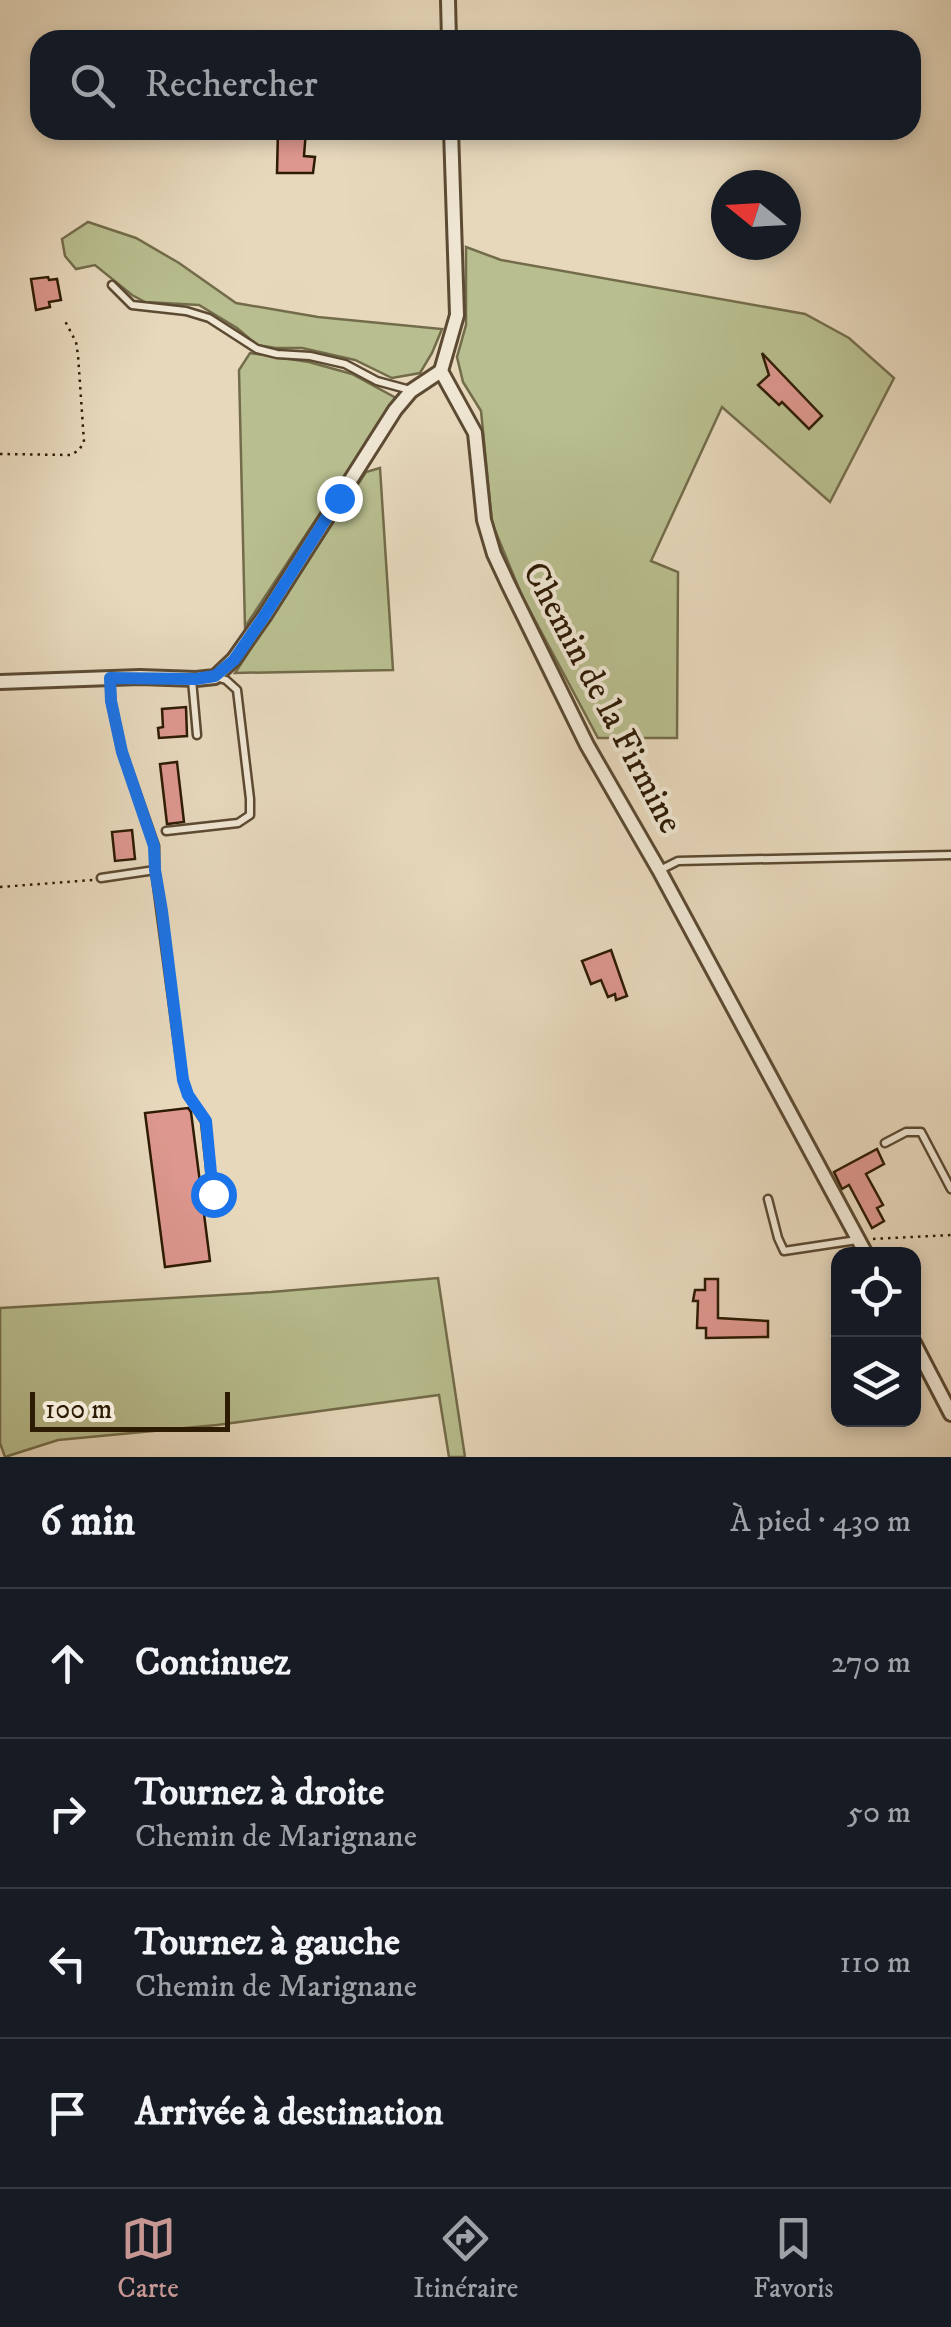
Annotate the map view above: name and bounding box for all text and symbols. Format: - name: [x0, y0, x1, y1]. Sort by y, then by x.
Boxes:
- search box: [30, 30, 921, 140]
- icon: search: [65, 58, 120, 113]
- text: Rechercher: [145, 61, 318, 109]
- north arrow: [711, 170, 801, 260]
- route end: [317, 476, 363, 522]
- street label: Chemin de la Firmine: [512, 555, 692, 841]
- route start: [191, 1172, 237, 1218]
- map controls: [831, 1247, 921, 1427]
- button: locate: [831, 1247, 921, 1337]
- button: layers: [831, 1337, 921, 1427]
- scale bar: [30, 1387, 230, 1432]
- text: 100 m: [45, 1392, 112, 1427]
- text: 6 min: [40, 1496, 135, 1548]
- text: À pied · 430 m: [730, 1502, 911, 1542]
- icon: ahead: [40, 1636, 95, 1691]
- text: Continuez: [135, 1639, 291, 1687]
- text: 270 m: [831, 1643, 911, 1683]
- text: Tournez à droite: [135, 1769, 384, 1817]
- icon: right: [40, 1786, 95, 1841]
- text: 50 m: [847, 1793, 911, 1833]
- text: Chemin de Marignane: [135, 1817, 417, 1857]
- text: Tournez à gauche: [135, 1919, 400, 1967]
- icon: left: [40, 1936, 95, 1991]
- text: 110 m: [839, 1943, 911, 1983]
- text: Chemin de Marignane: [135, 1967, 417, 2007]
- icon: arrive: [40, 2086, 95, 2141]
- text: Arrivée à destination: [135, 2089, 443, 2137]
- tab: Carte: [117, 2211, 179, 2306]
- tab: Itinéraire: [413, 2211, 518, 2306]
- tab: Favoris: [753, 2211, 834, 2306]

